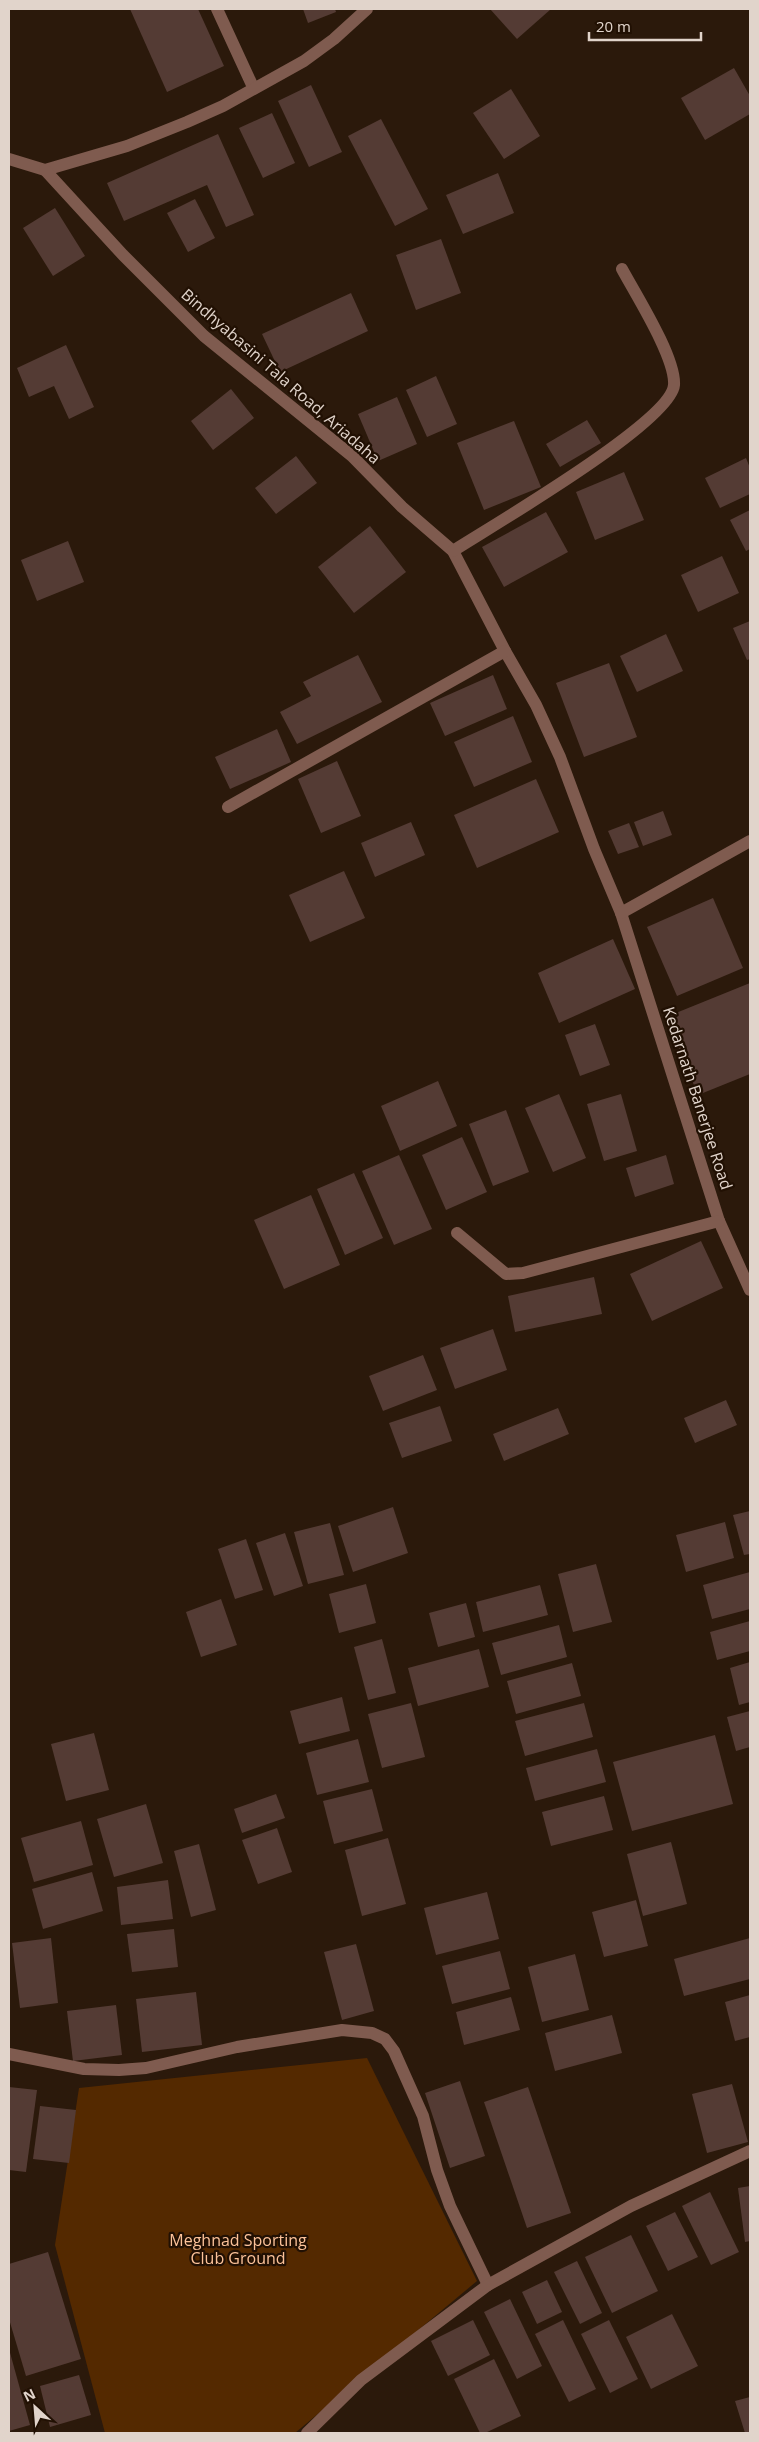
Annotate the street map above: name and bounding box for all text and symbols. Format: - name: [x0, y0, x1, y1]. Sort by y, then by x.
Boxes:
- scale bar: [589, 10, 702, 42]
- text: 20 m: [596, 16, 631, 36]
- street label: Bindhyabasini Tala Road, Ariadaha: [177, 283, 385, 469]
- street label: Kedarnath Banerjee Road: [658, 1004, 738, 1192]
- park label: Meghnad Sporting Club Ground: [169, 2229, 307, 2269]
- north arrow: [10, 2382, 60, 2432]
- text: N: [20, 2384, 38, 2406]

